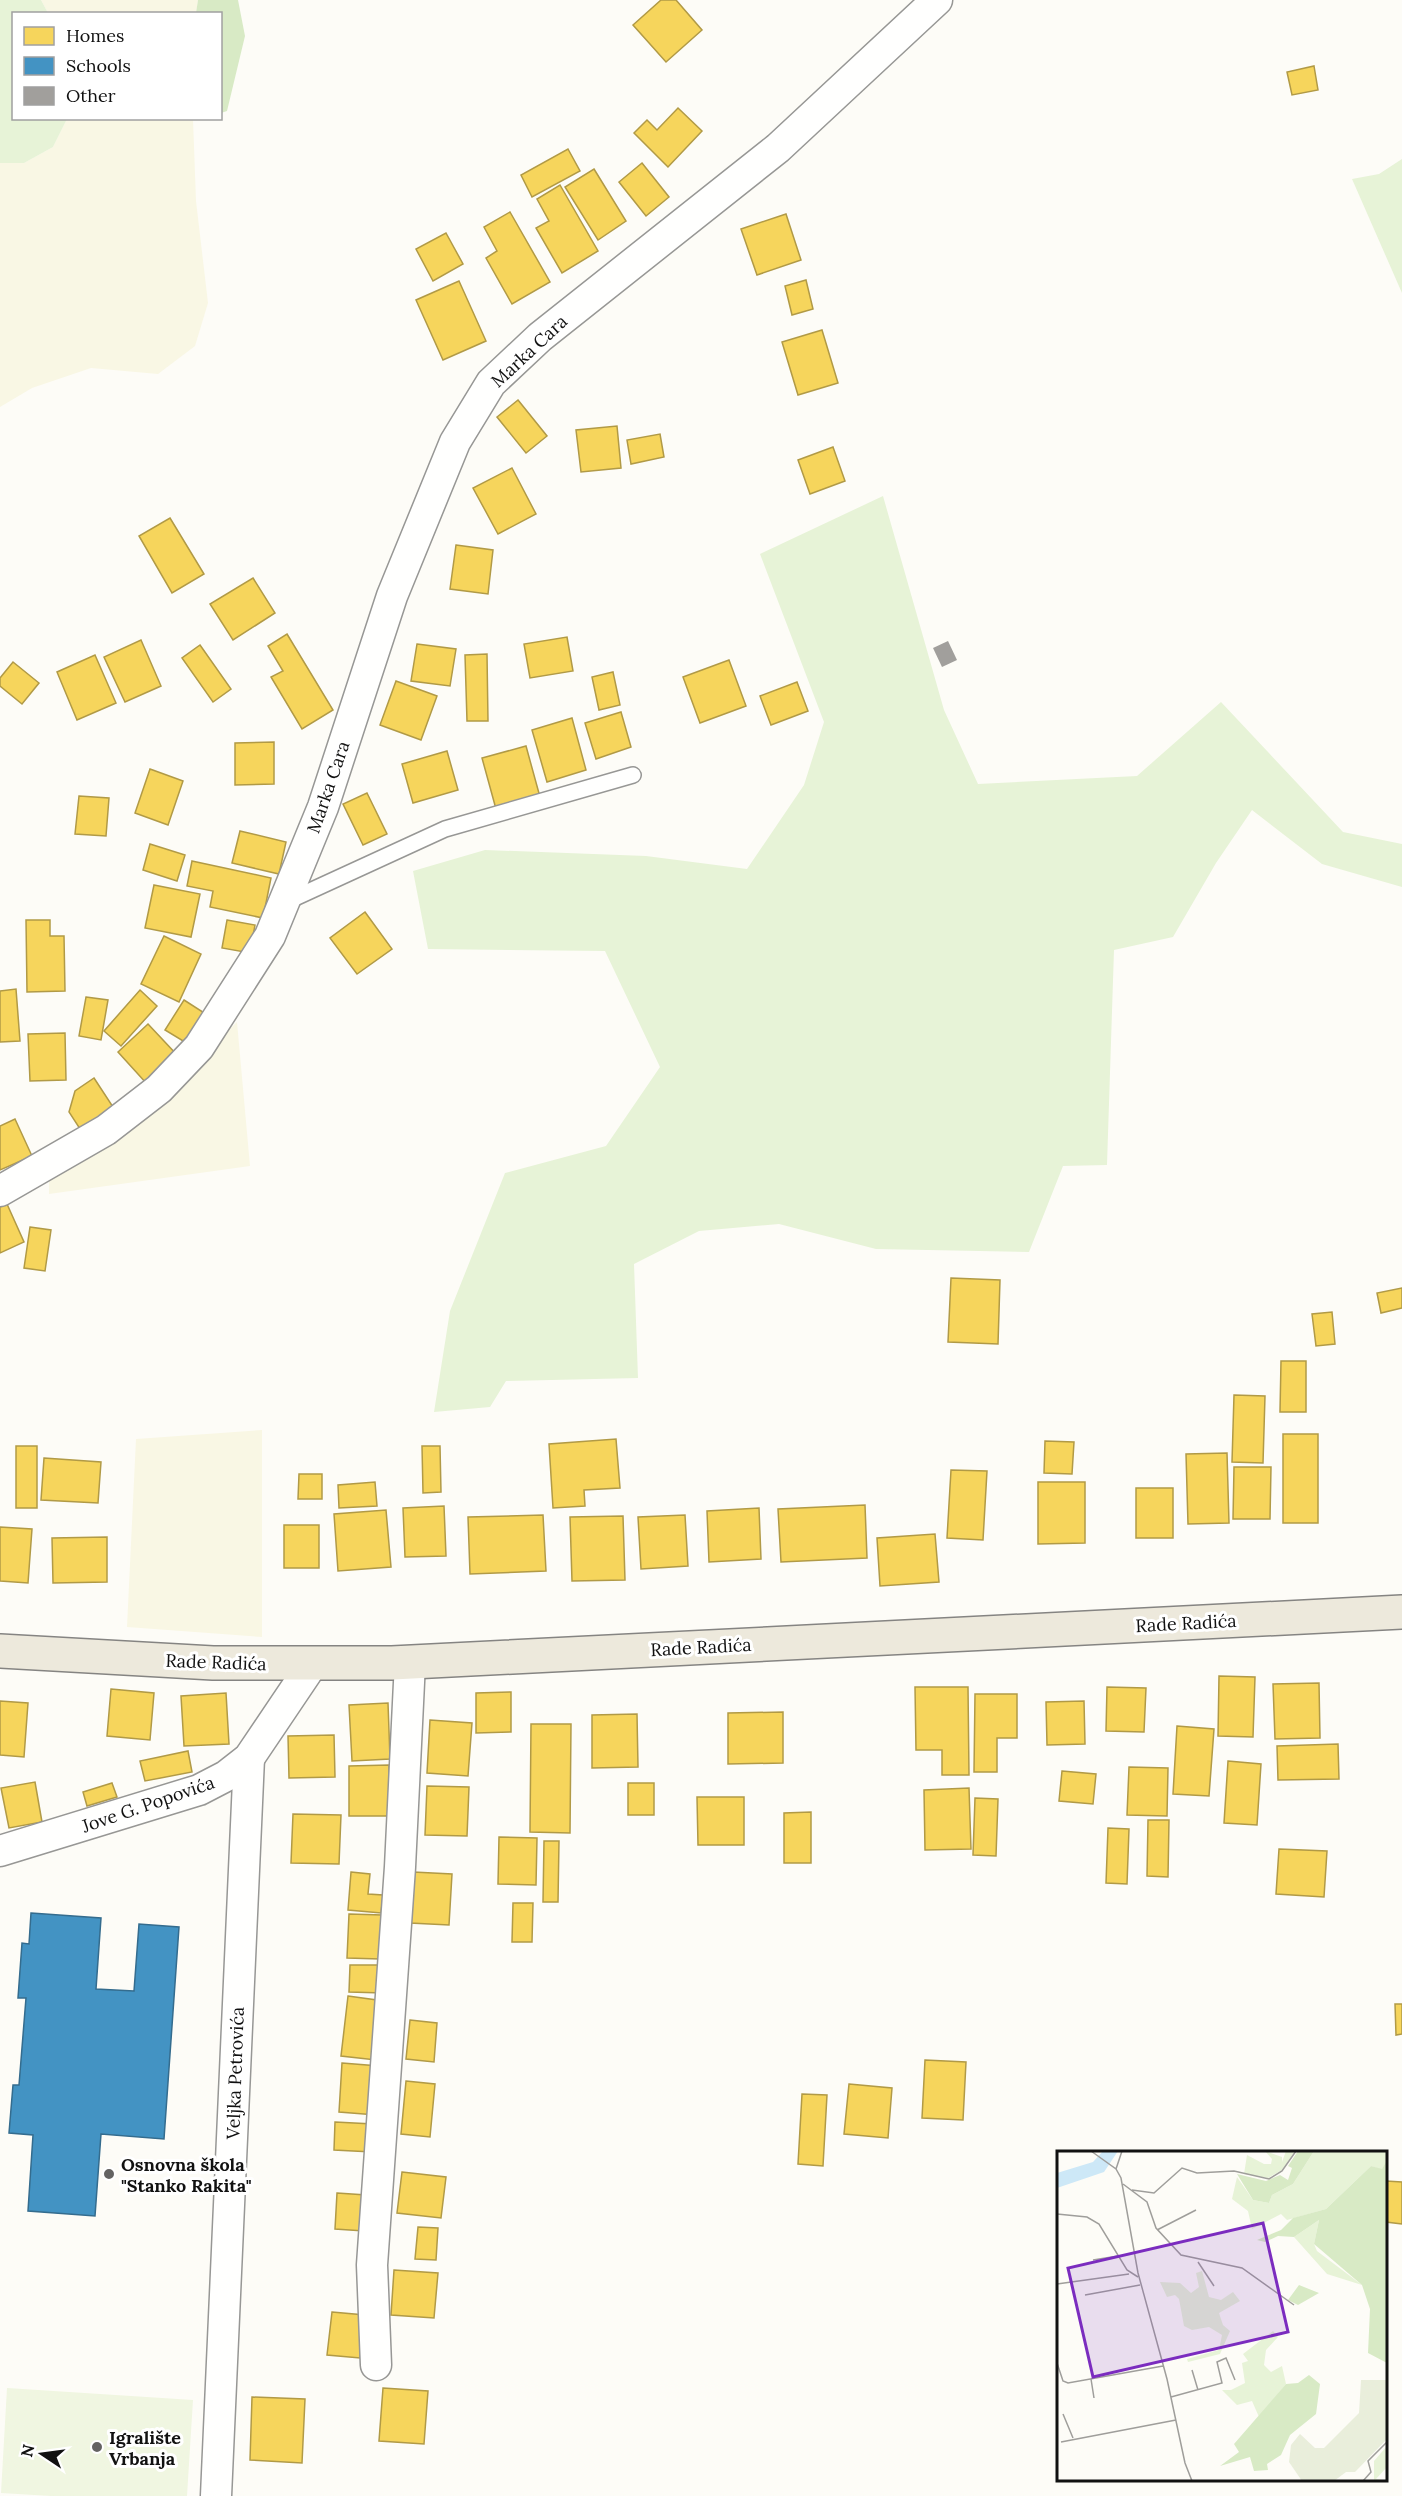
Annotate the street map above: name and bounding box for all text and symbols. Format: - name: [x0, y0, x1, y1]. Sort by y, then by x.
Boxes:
- legend: [12, 12, 222, 120]
- text: Homes: [66, 24, 124, 47]
- text: Schools: [66, 54, 131, 77]
- text: Other: [66, 84, 116, 107]
- street label: Marka Cara: [486, 310, 572, 392]
- street label: Marka Cara: [301, 738, 355, 836]
- street label: Rade Radića: [1135, 1609, 1237, 1637]
- street label: Rade Radića: [650, 1633, 752, 1661]
- street label: Rade Radića: [165, 1649, 267, 1675]
- street label: Jove G. Popovića: [78, 1771, 217, 1838]
- street label: Veljka Petrovića: [221, 2006, 249, 2141]
- inset map: [1057, 2151, 1387, 2481]
- place label: Osnovna škola "Stanko Rakita": [121, 2153, 252, 2197]
- marker: Osnovna škola "Stanko Rakita": [102, 2167, 116, 2181]
- north arrow: [12, 2424, 72, 2484]
- place label: Igralište Vrbanja: [109, 2426, 181, 2470]
- marker: Igralište Vrbanja: [90, 2440, 104, 2454]
- text: N: [16, 2442, 39, 2459]

